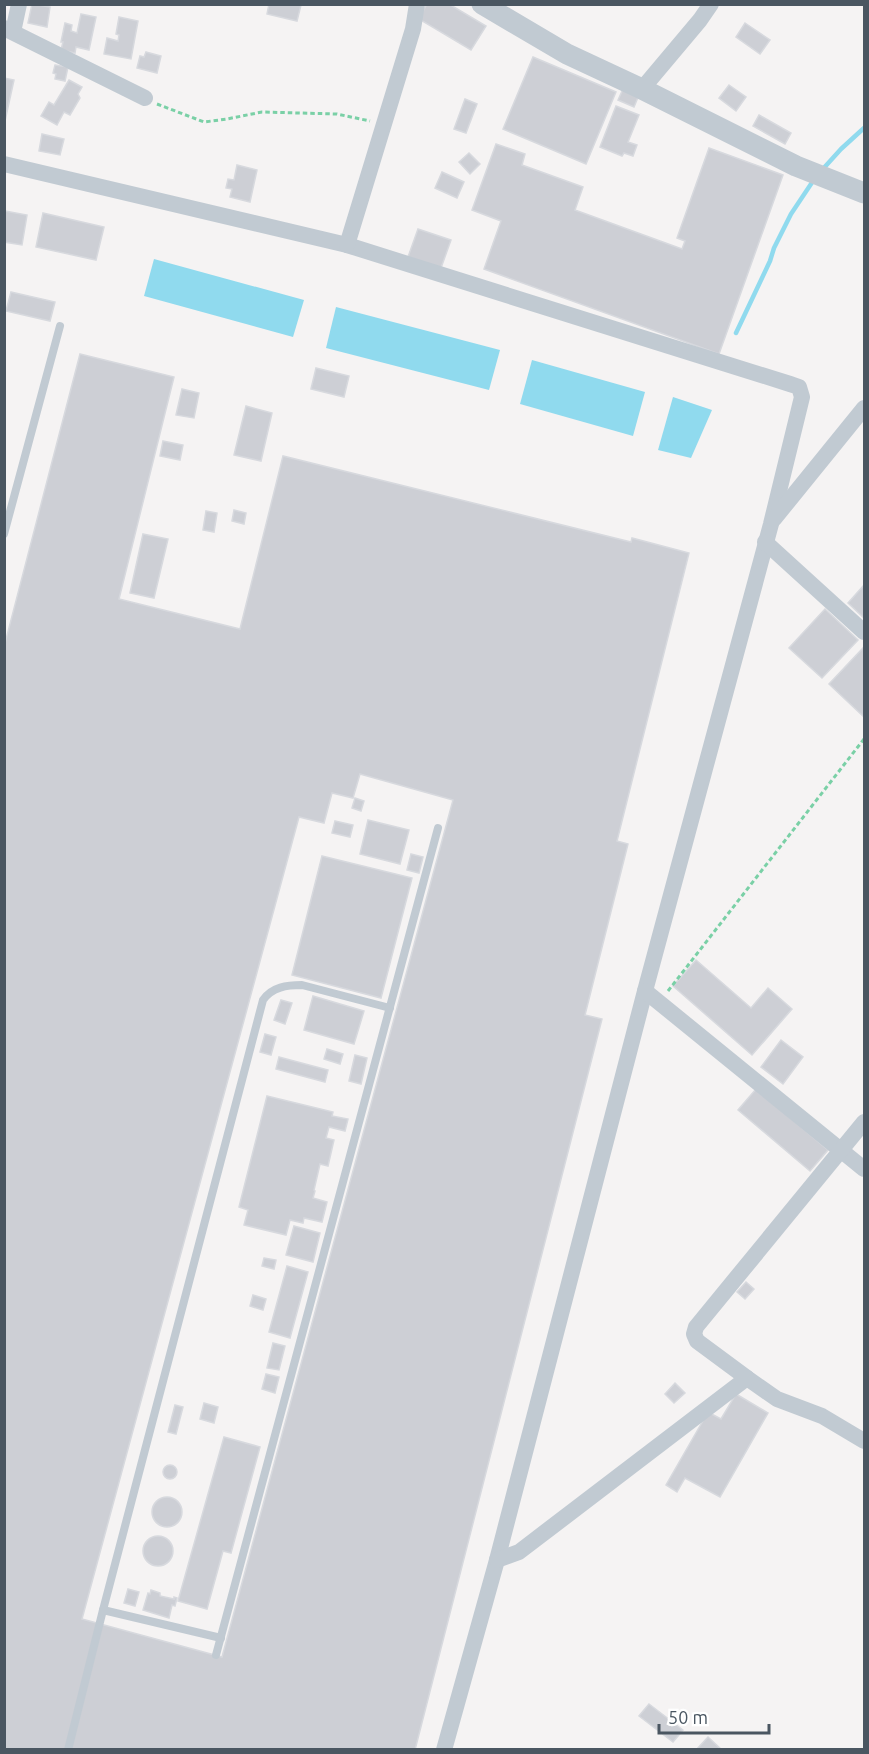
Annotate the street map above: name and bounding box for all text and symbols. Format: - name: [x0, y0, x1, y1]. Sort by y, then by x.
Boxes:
- scale bar: [659, 1697, 768, 1735]
- text: 50 m: [668, 1707, 708, 1727]

